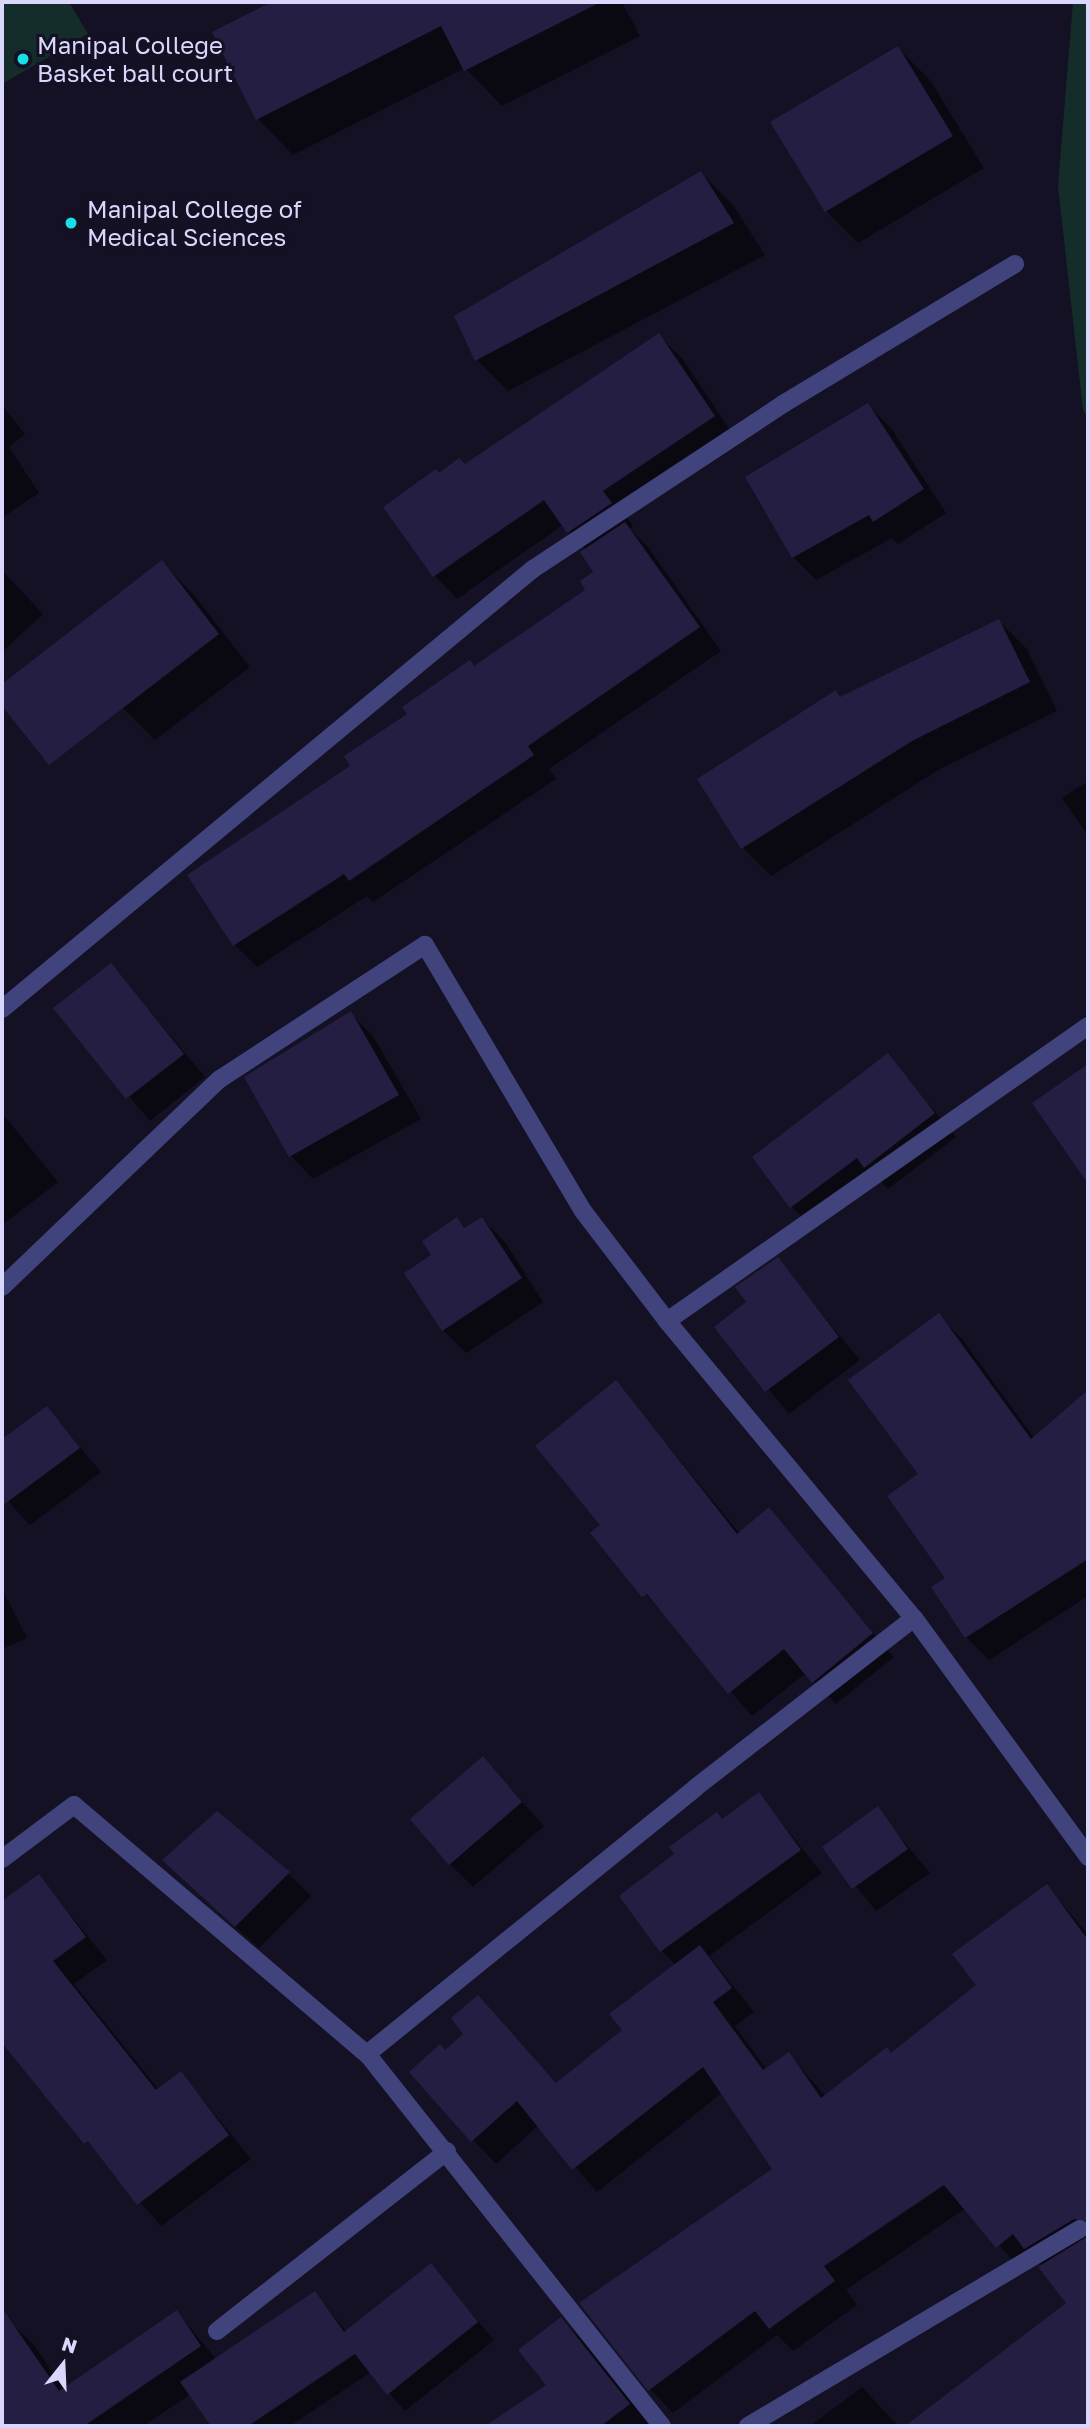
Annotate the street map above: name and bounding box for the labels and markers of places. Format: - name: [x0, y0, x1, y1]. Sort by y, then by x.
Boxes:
- place label: Manipal College Basket ball court: [37, 31, 233, 87]
- marker: Manipal College Basket ball court: [15, 51, 31, 67]
- place label: Manipal College of Medical Sciences: [87, 195, 302, 251]
- marker: Manipal College of Medical Sciences: [61, 213, 81, 233]

